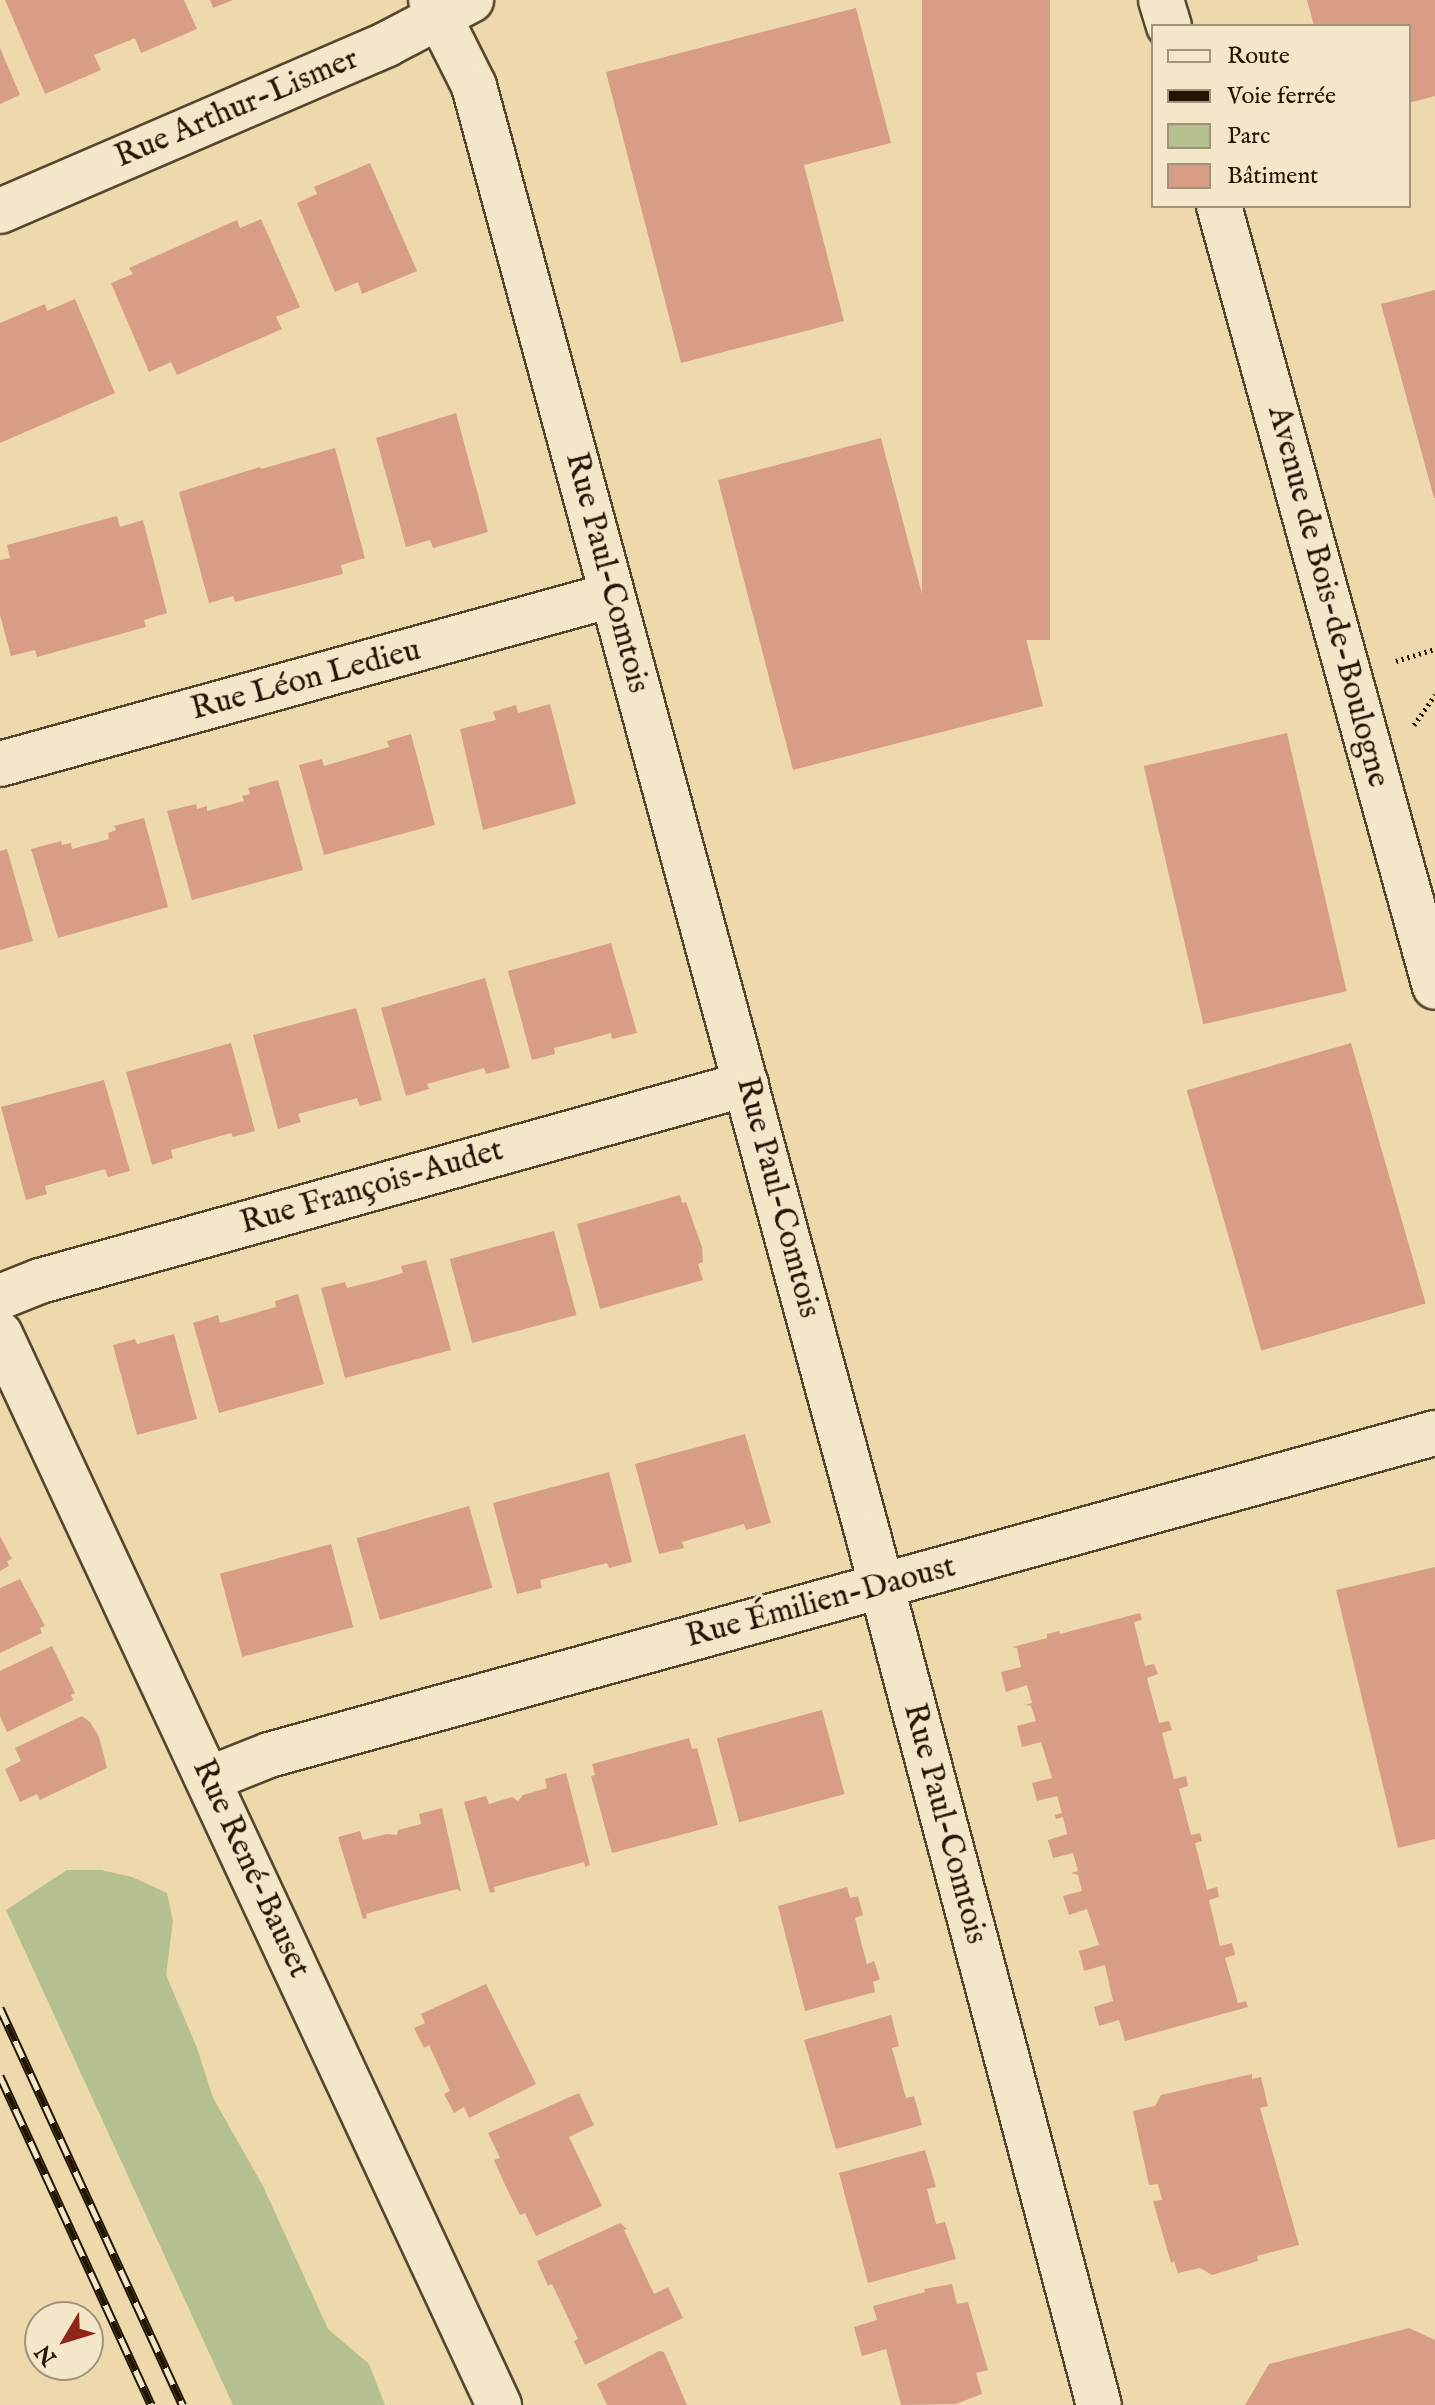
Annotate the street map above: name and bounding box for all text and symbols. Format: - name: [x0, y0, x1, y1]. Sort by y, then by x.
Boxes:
- legend: [1151, 24, 1411, 208]
- street label: Rue Arthur-Lismer: [110, 40, 364, 178]
- text: Route: [1227, 41, 1290, 72]
- text: Voie ferrée: [1227, 81, 1336, 112]
- text: Parc: [1227, 121, 1270, 152]
- text: Bâtiment: [1227, 161, 1318, 192]
- street label: Avenue de Bois-de-Boulogne: [1258, 402, 1396, 792]
- street label: Rue Paul-Comtois: [555, 449, 657, 697]
- street label: Rue Léon Ledieu: [187, 632, 425, 730]
- street label: Rue Paul-Comtois: [726, 1074, 828, 1322]
- street label: Rue François-Audet: [236, 1132, 508, 1244]
- street label: Rue Émilien-Daoust: [682, 1549, 960, 1657]
- street label: Rue Paul-Comtois: [893, 1700, 995, 1948]
- street label: Rue René-Bauset: [183, 1754, 317, 1984]
- north arrow: [24, 2301, 104, 2381]
- text: N: [30, 2338, 64, 2371]

